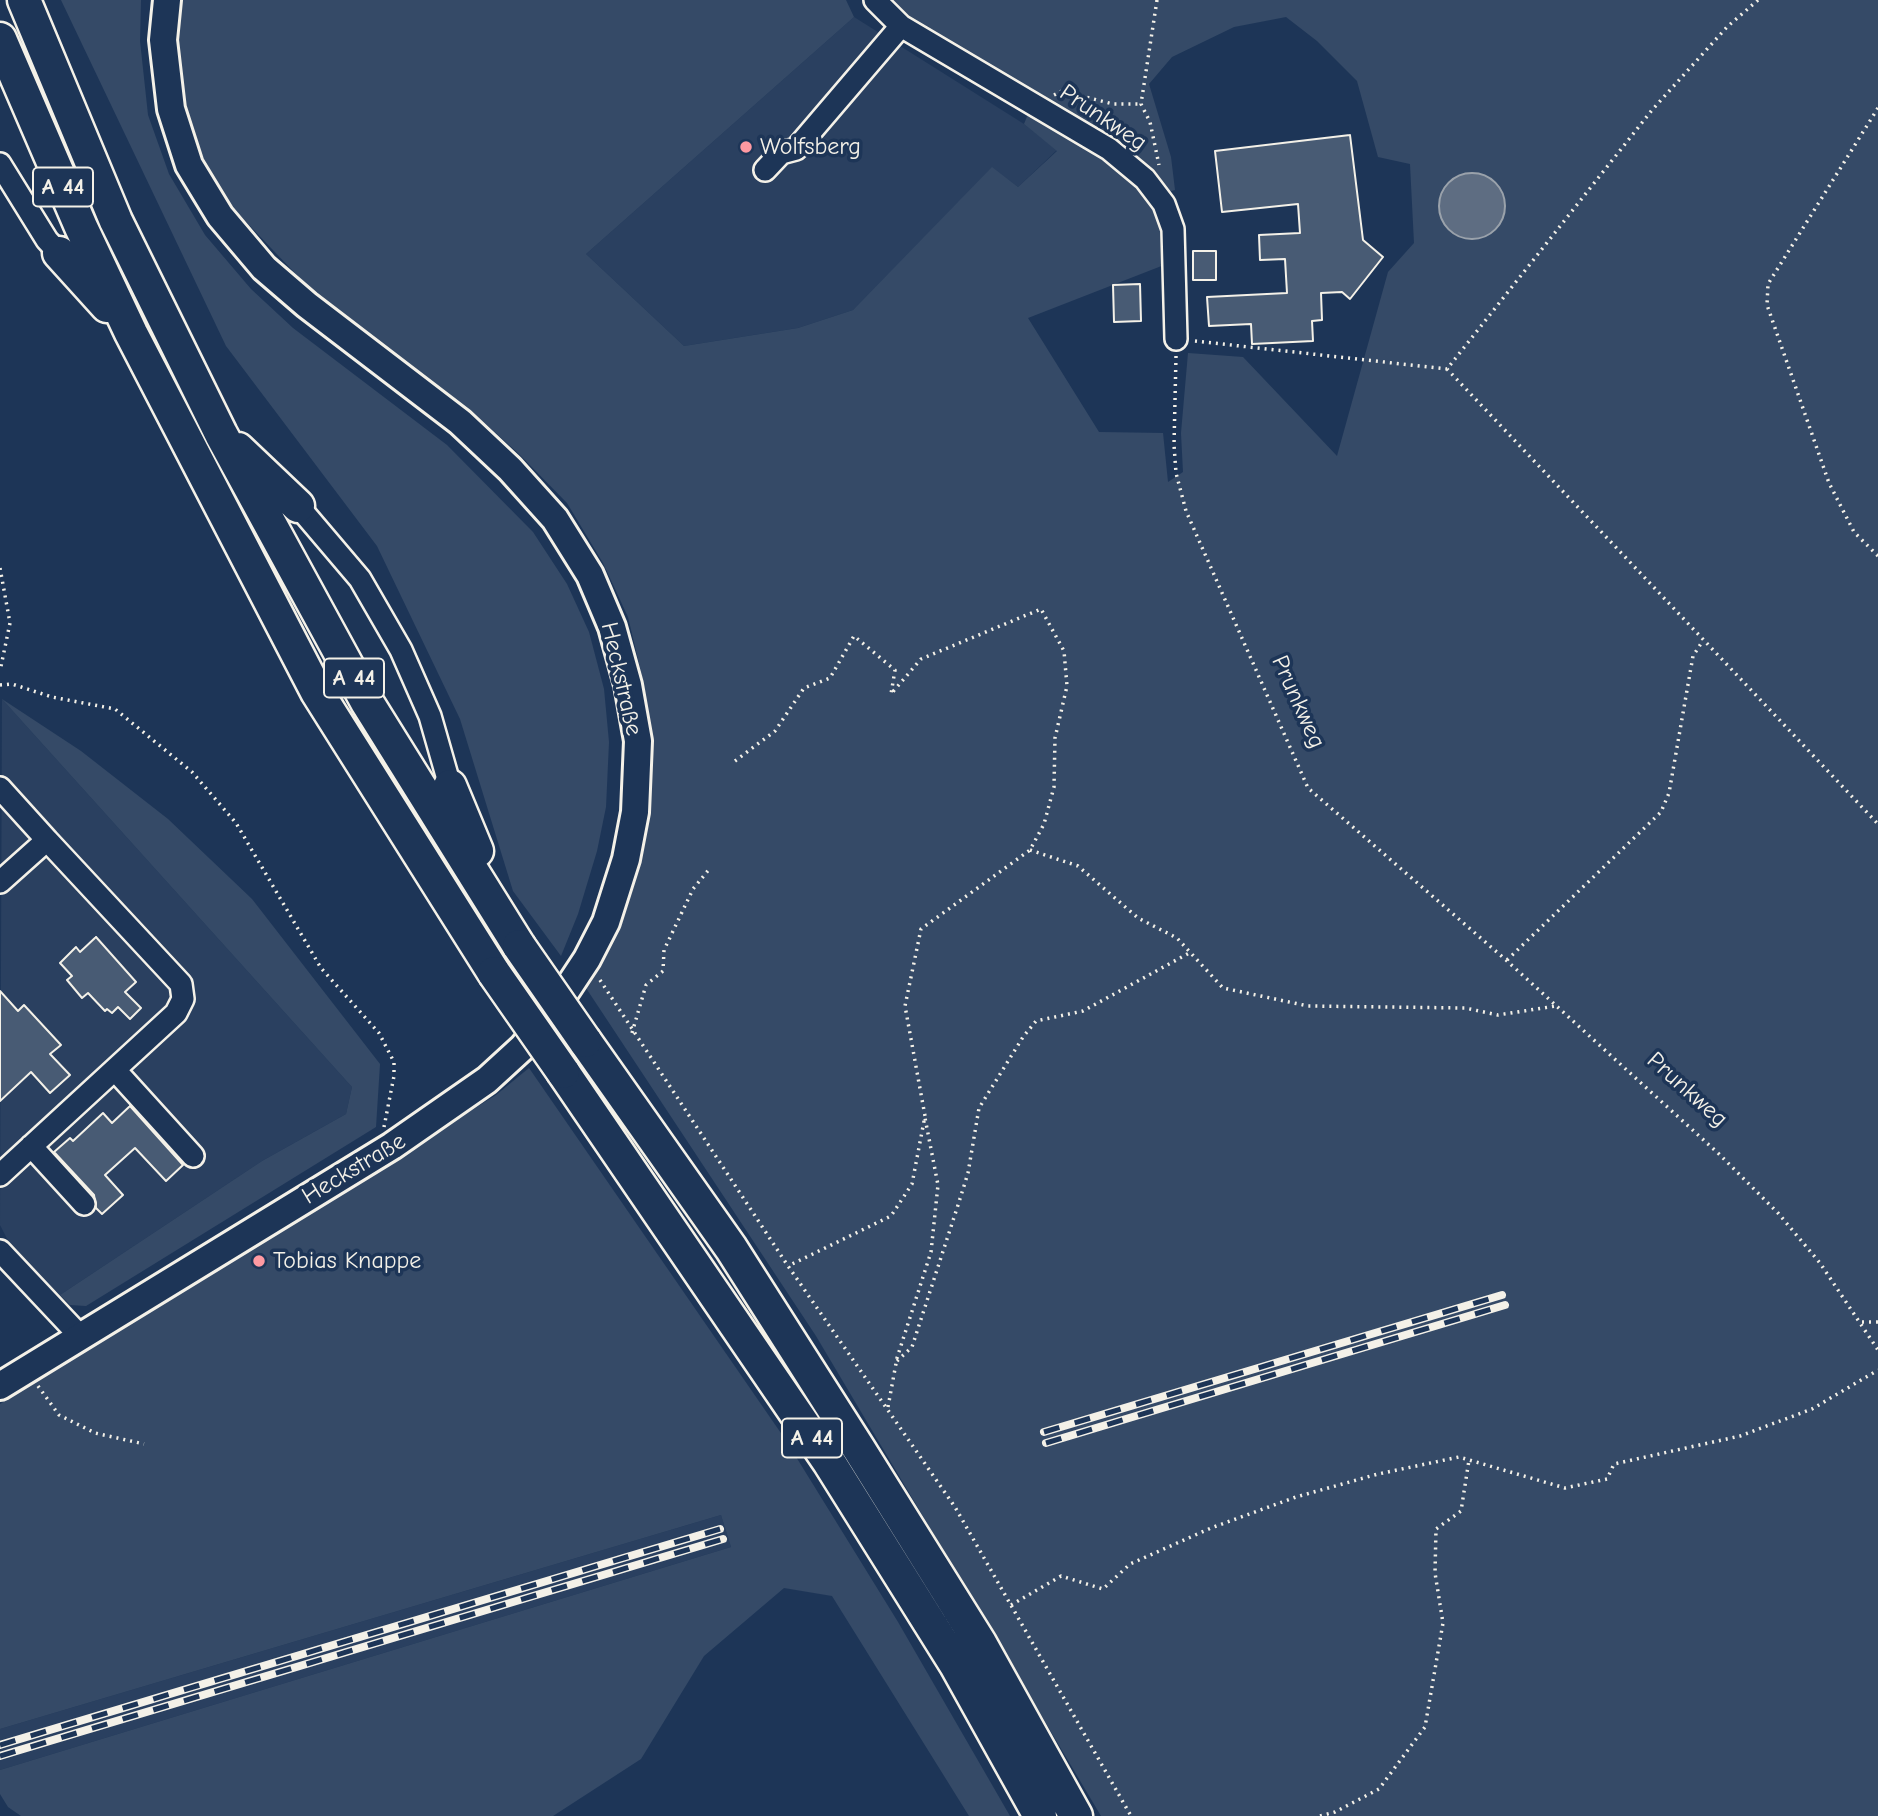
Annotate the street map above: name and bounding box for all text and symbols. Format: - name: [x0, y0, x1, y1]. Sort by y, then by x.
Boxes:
- street label: Prunkweg: [1054, 78, 1152, 158]
- place label: Wolfsberg: [760, 133, 861, 161]
- marker: Wolfsberg: [738, 139, 754, 155]
- road number: A 44: [33, 168, 93, 206]
- street label: Heckstraße: [594, 619, 648, 739]
- street label: Prunkweg: [1265, 651, 1331, 753]
- road number: A 44: [324, 658, 384, 698]
- street label: Prunkweg: [1641, 1046, 1733, 1134]
- street label: Heckstraße: [297, 1127, 411, 1211]
- place label: Tobias Knappe: [273, 1247, 421, 1275]
- marker: Tobias Knappe: [251, 1253, 267, 1269]
- road number: A 44: [782, 1418, 842, 1457]

